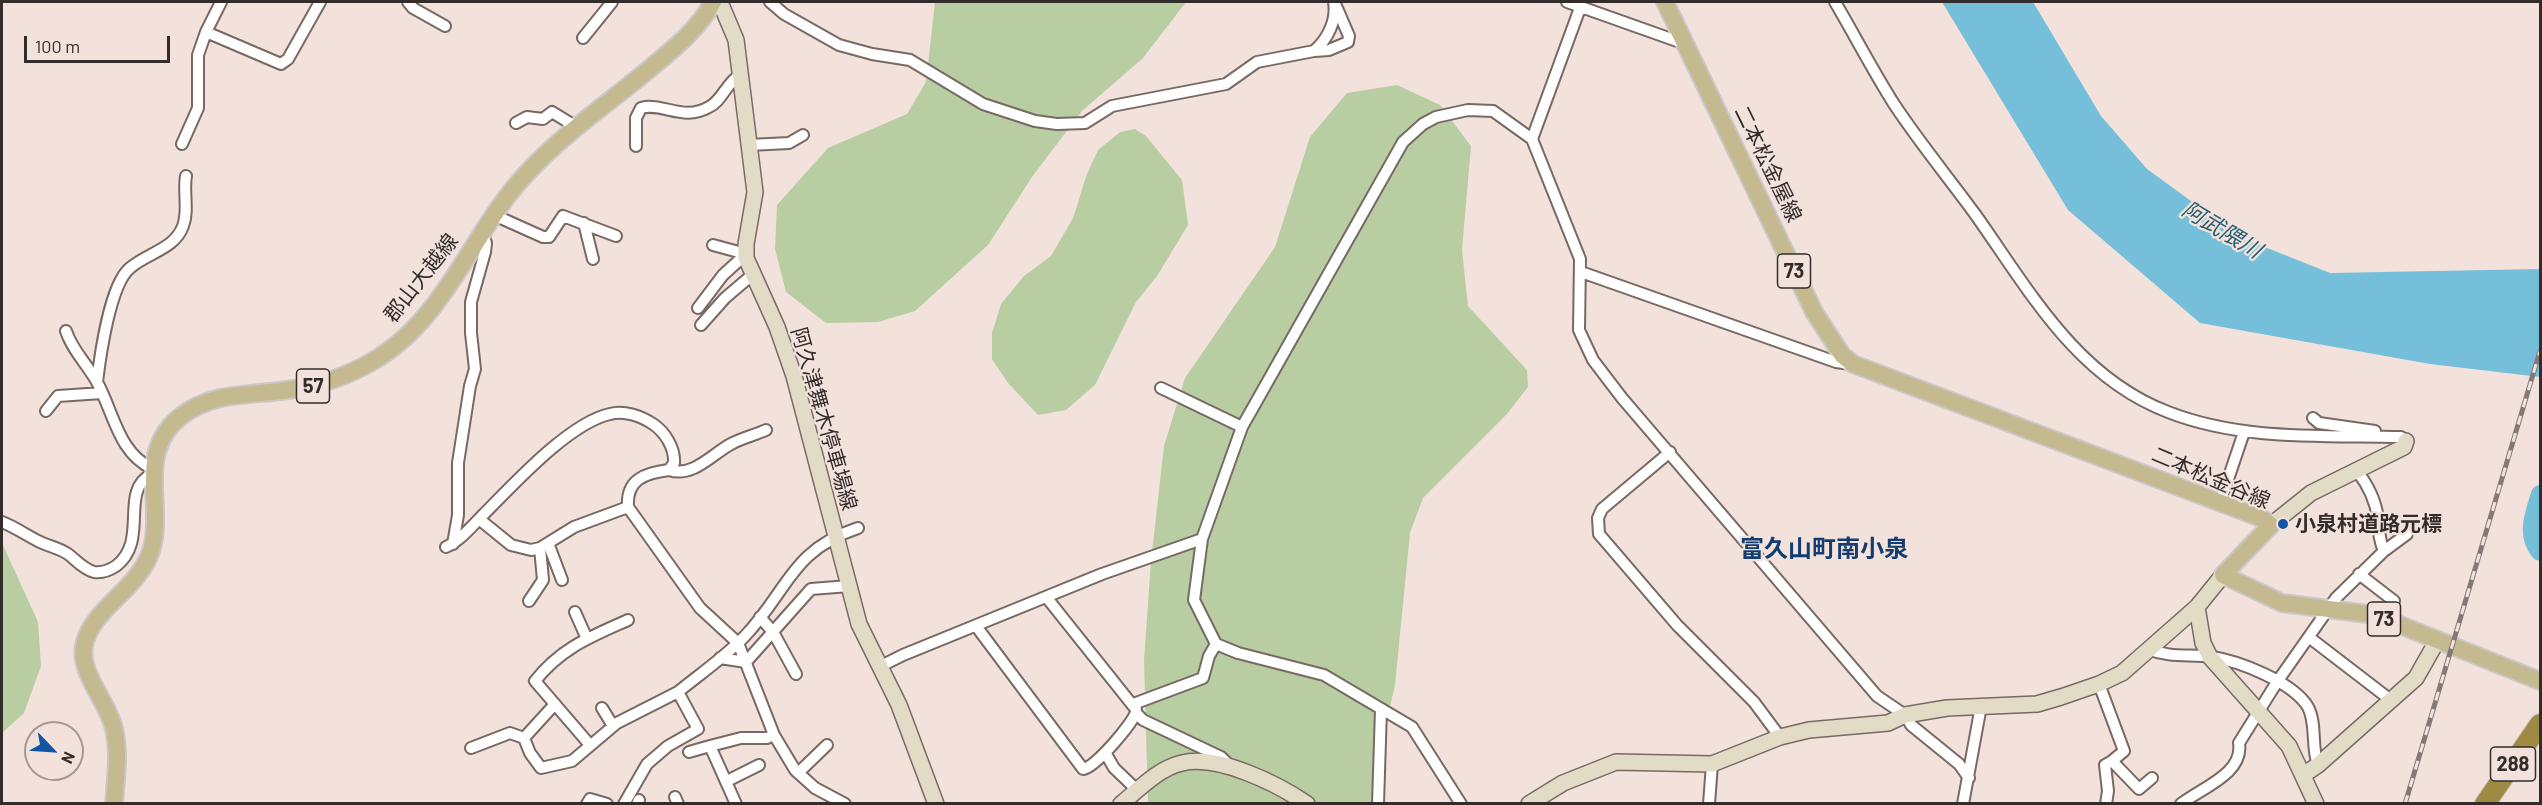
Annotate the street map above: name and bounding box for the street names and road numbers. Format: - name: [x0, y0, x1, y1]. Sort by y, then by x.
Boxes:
- street label: 二本松金屋線: [1729, 102, 1807, 226]
- street label: 郡山大越線: [379, 229, 463, 327]
- road number: 73: [1778, 254, 1810, 288]
- street label: 阿久津舞木停車場線: [786, 325, 862, 513]
- road number: 57: [296, 369, 330, 403]
- street label: 二本松金谷線: [2148, 442, 2274, 514]
- road number: 73: [2368, 602, 2400, 636]
- road number: 288: [2490, 747, 2536, 781]

